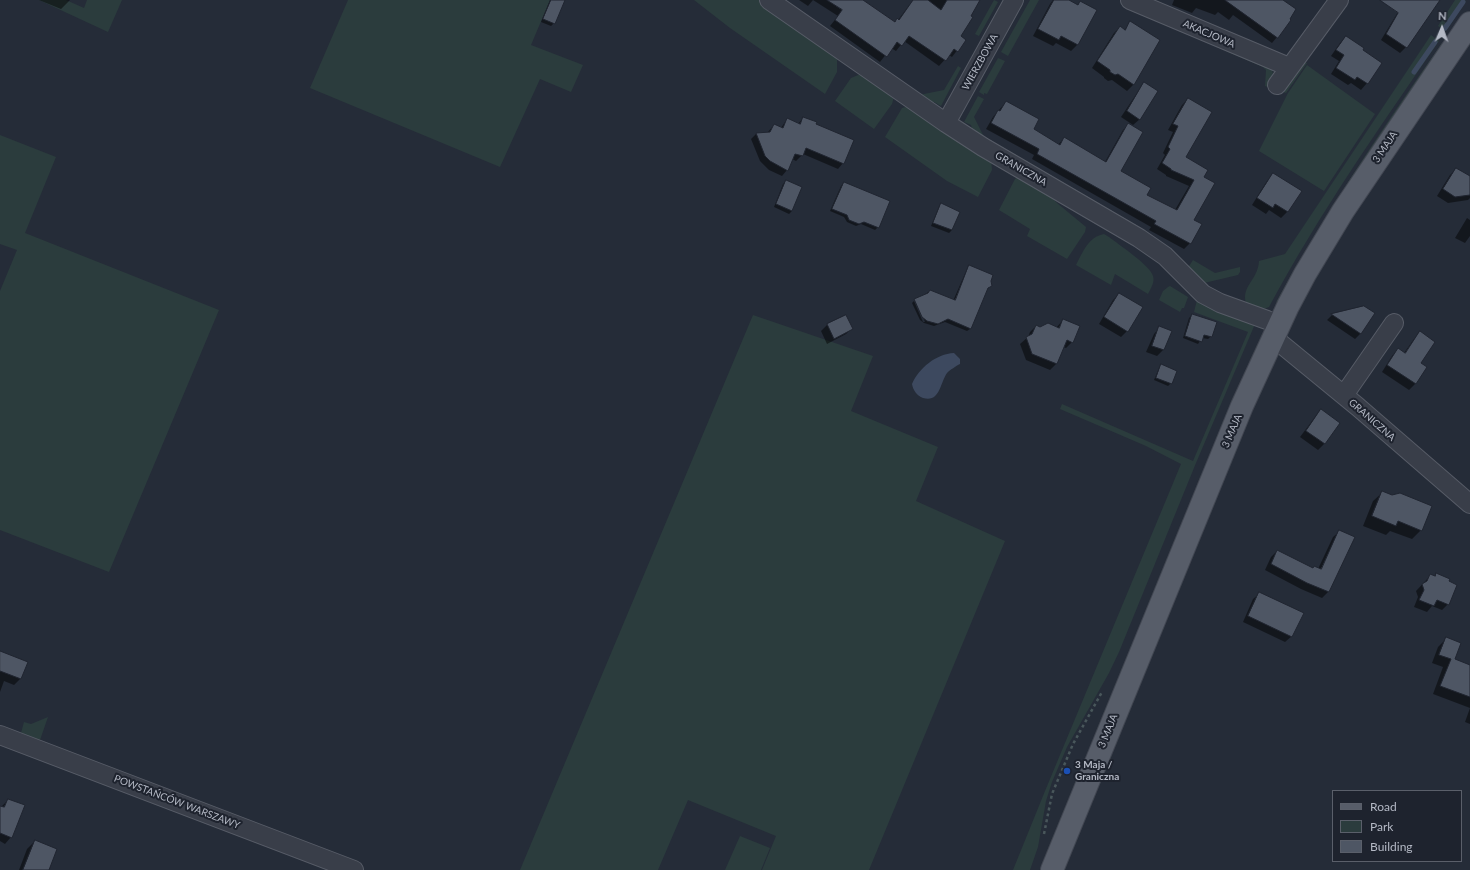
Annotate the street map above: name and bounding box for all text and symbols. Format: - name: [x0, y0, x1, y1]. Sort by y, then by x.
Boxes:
- north arrow: [1422, 8, 1462, 48]
- text: N: [1438, 9, 1447, 22]
- street label: AKACJOWA: [1181, 18, 1237, 50]
- street label: WIERZBOWA: [960, 32, 1000, 92]
- street label: 3 MAJA: [1370, 129, 1400, 165]
- street label: GRANICZNA: [993, 149, 1049, 189]
- street label: GRANICZNA: [1346, 396, 1398, 444]
- street label: 3 MAJA: [1220, 412, 1244, 450]
- street label: 3 MAJA: [1096, 712, 1120, 750]
- place label: 3 Maja / Graniczna: [1075, 759, 1119, 782]
- marker: 3 Maja / Graniczna: [1062, 766, 1072, 776]
- street label: POWSTAŃCÓW WARSZAWY: [112, 772, 242, 832]
- legend: [1332, 790, 1462, 862]
- text: Road: [1370, 799, 1397, 814]
- text: Park: [1370, 819, 1393, 834]
- text: Building: [1370, 839, 1413, 854]

